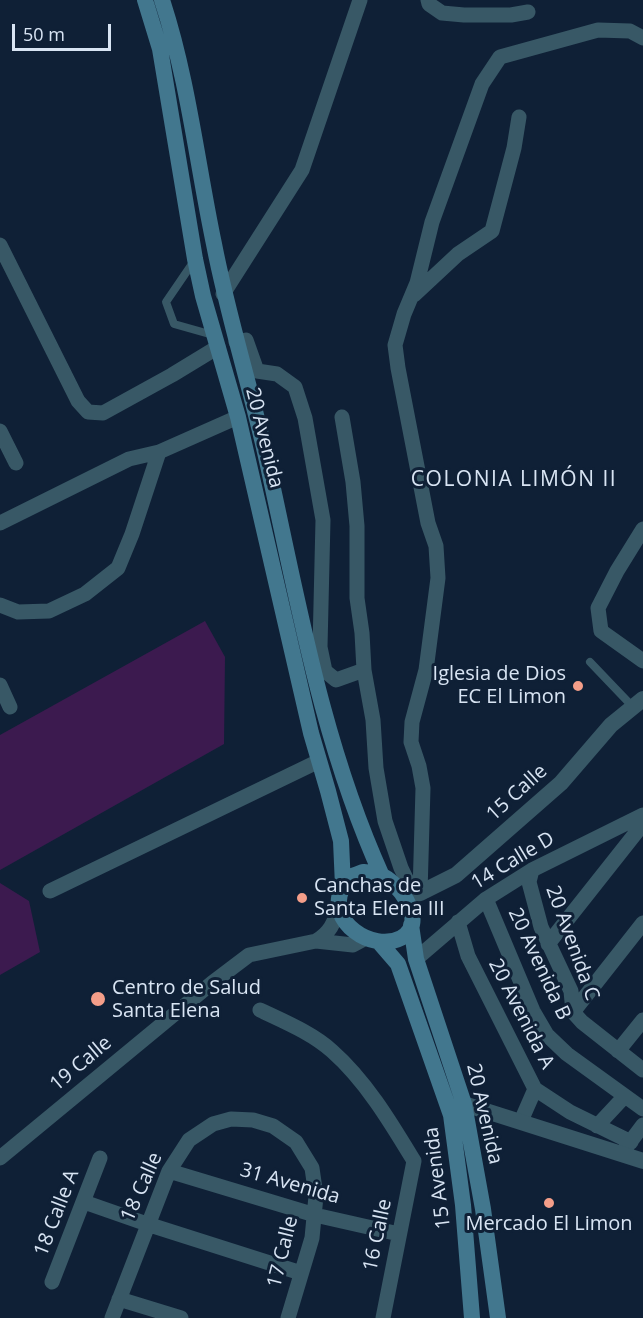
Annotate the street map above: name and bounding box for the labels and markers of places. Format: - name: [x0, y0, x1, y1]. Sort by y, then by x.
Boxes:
- place label: Iglesia de Dios EC El Limon: [433, 662, 566, 709]
- marker: Iglesia de Dios EC El Limon: [571, 679, 585, 693]
- place label: Canchas de Santa Elena III: [314, 874, 445, 921]
- marker: Canchas de Santa Elena III: [295, 891, 309, 905]
- place label: Centro de Salud Santa Elena: [112, 976, 261, 1023]
- marker: Centro de Salud Santa Elena: [89, 990, 107, 1008]
- marker: Mercado El Limon: [542, 1196, 556, 1210]
- place label: Mercado El Limon: [465, 1212, 633, 1236]

